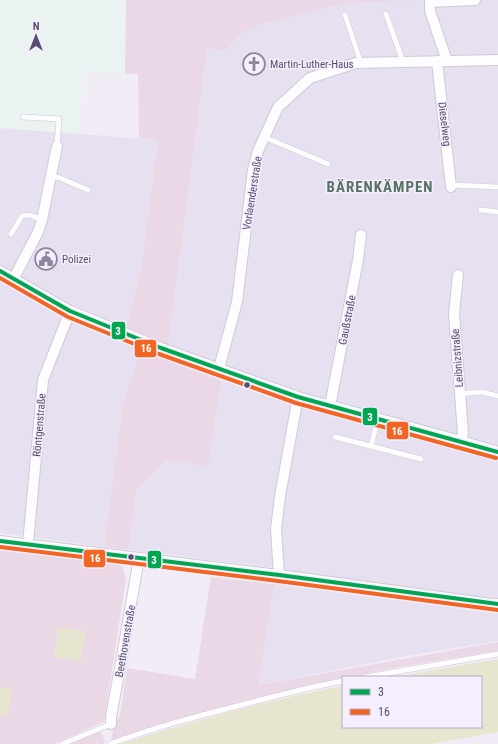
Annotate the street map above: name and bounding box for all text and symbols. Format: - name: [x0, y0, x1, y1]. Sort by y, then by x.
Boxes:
- north arrow: [16, 16, 56, 56]
- text: N: [33, 20, 40, 33]
- church icon: Martin-Luther-Haus: [241, 51, 267, 77]
- place label: Martin-Luther-Haus: [270, 58, 354, 71]
- street label: Dieselweg: [435, 101, 454, 147]
- street label: Vorlaenderstraße: [240, 155, 265, 231]
- district label: BÄRENKÄMPEN: [327, 178, 433, 196]
- public building icon: Polizei: [33, 246, 59, 272]
- place label: Polizei: [62, 253, 91, 266]
- street label: Gaußstraße: [336, 294, 359, 346]
- line badge: 3: [111, 321, 126, 340]
- text: 3: [115, 325, 121, 338]
- street label: Leibnizstraße: [449, 328, 466, 388]
- line badge: 16: [134, 339, 157, 358]
- text: 16: [140, 342, 152, 355]
- unlabelled marker: [242, 380, 252, 390]
- street label: Röntgenstraße: [30, 393, 49, 457]
- line badge: 3: [362, 407, 378, 426]
- text: 3: [367, 411, 373, 424]
- line badge: 16: [386, 421, 409, 440]
- text: 16: [391, 425, 403, 438]
- line badge: 16: [83, 549, 106, 568]
- line badge: 3: [147, 550, 162, 569]
- text: 16: [89, 552, 101, 565]
- unlabelled marker: [126, 552, 136, 562]
- text: 3: [151, 554, 157, 567]
- street label: Beethovenstraße: [113, 604, 138, 678]
- legend: [342, 676, 482, 728]
- text: 3: [378, 685, 384, 699]
- text: 16: [378, 705, 390, 719]

